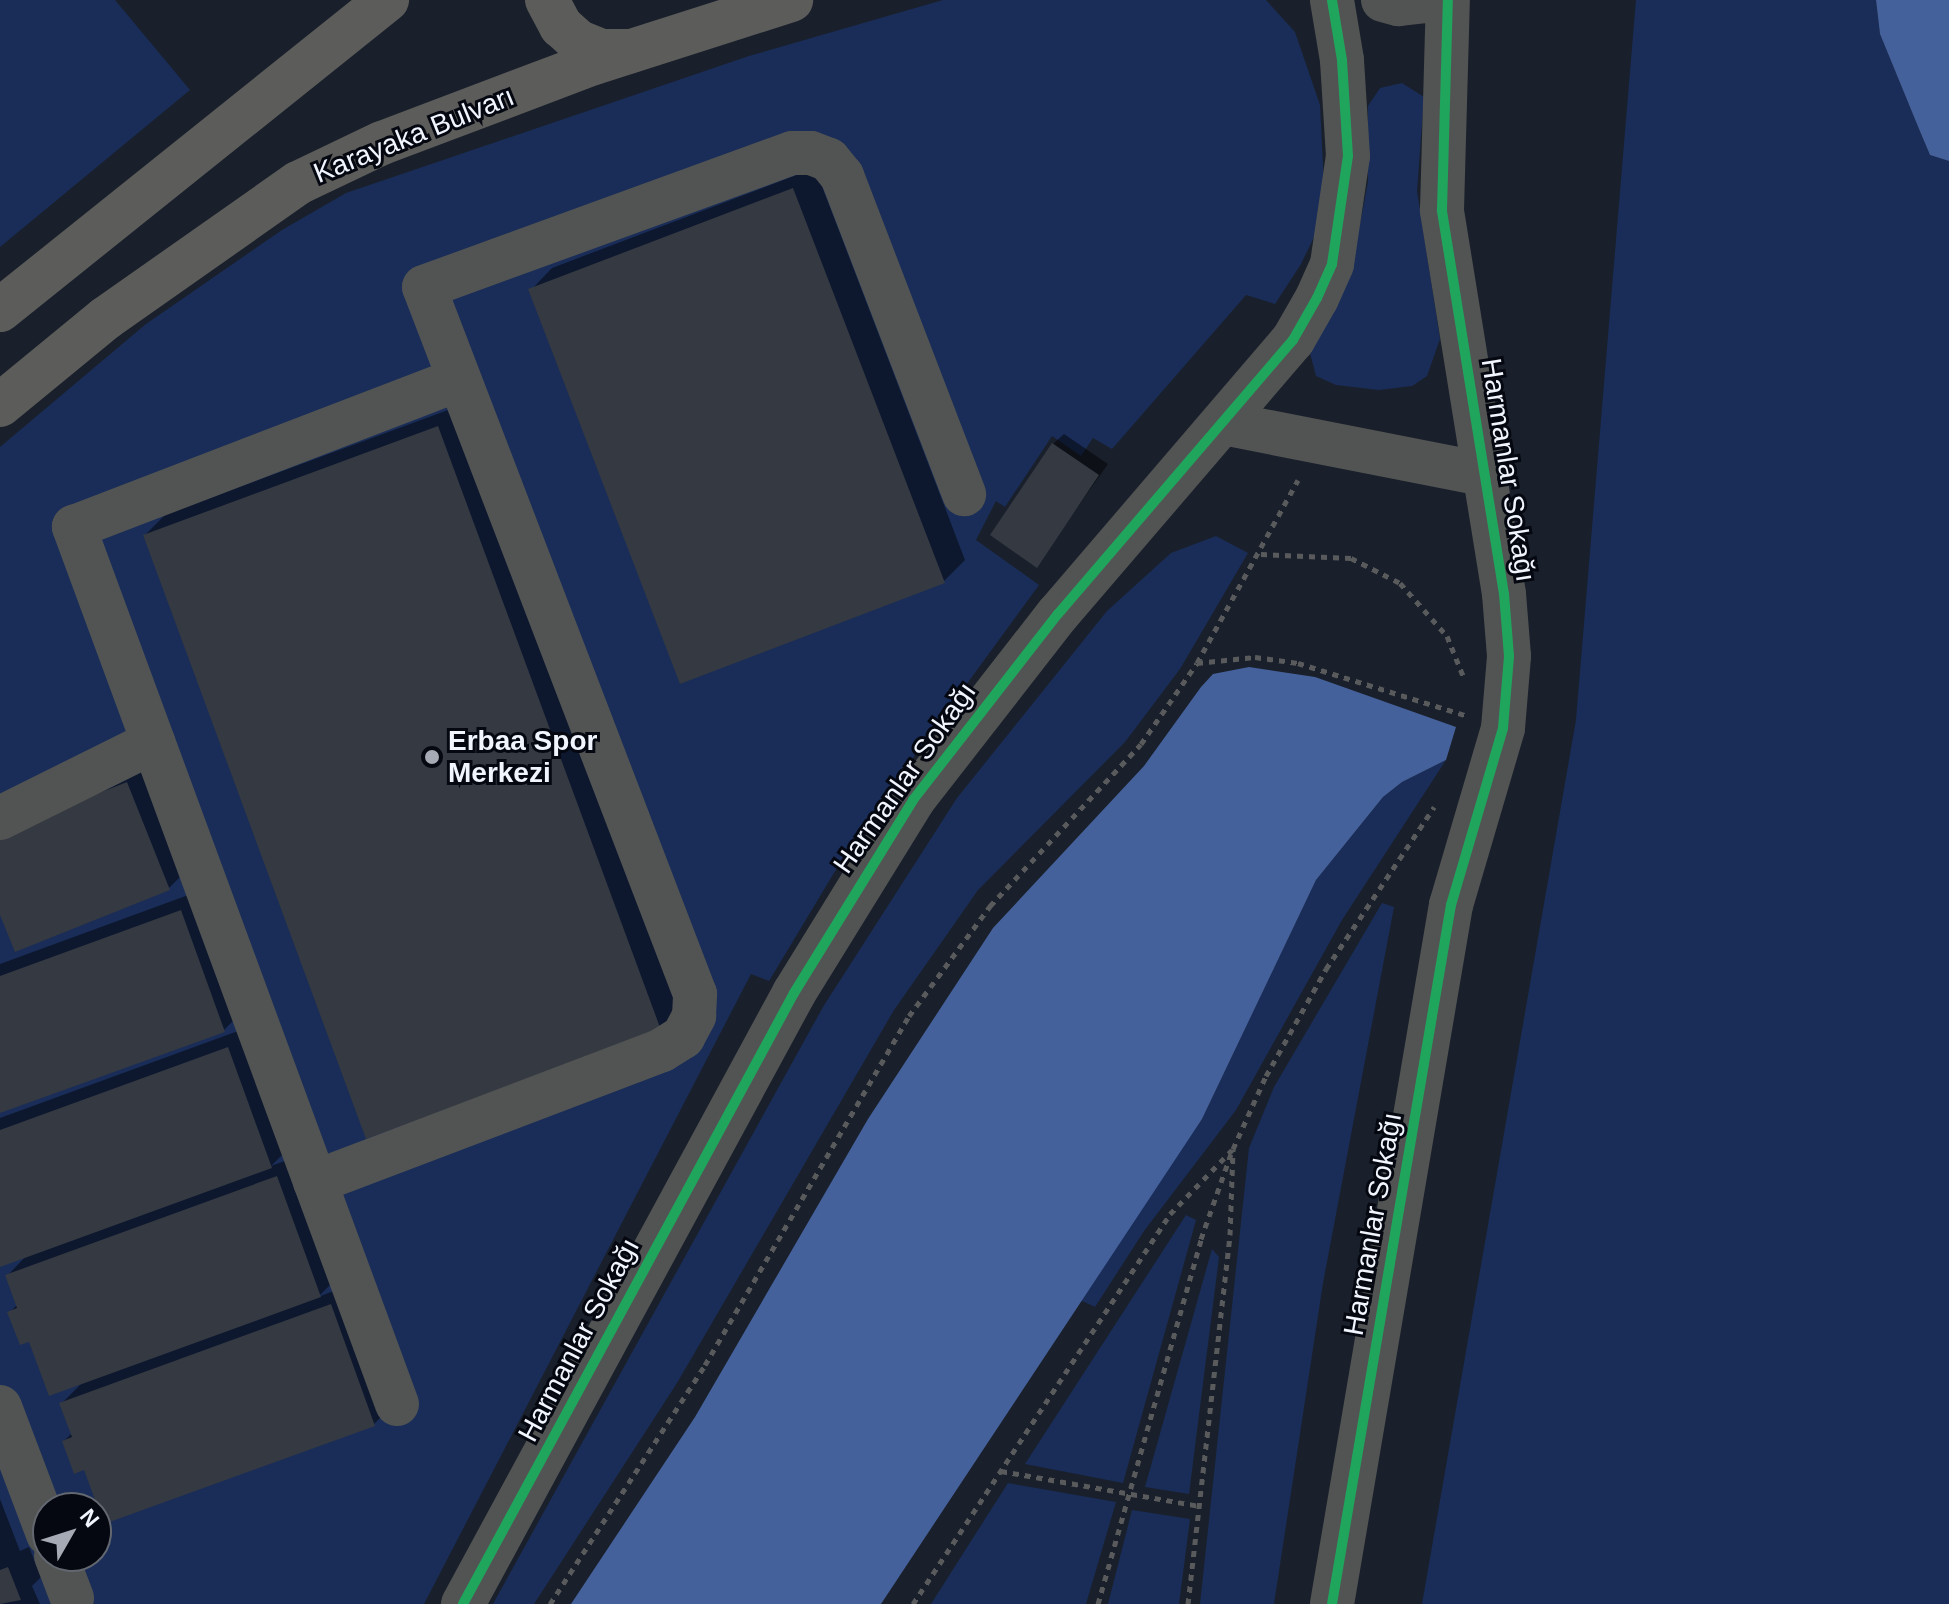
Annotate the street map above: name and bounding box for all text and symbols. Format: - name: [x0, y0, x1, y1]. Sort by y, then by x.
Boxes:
- street label: Karayaka Bulvarı: [309, 79, 519, 191]
- street label: Harmanlar Sokağı: [1474, 356, 1542, 584]
- street label: Harmanlar Sokağı: [827, 676, 983, 880]
- place label: Erbaa Spor Merkezi: [448, 724, 597, 790]
- marker: Erbaa Spor Merkezi: [423, 748, 441, 766]
- street label: Harmanlar Sokağı: [1337, 1110, 1409, 1338]
- street label: Harmanlar Sokağı: [511, 1232, 647, 1448]
- north arrow: [32, 1492, 112, 1572]
- text: N: [75, 1504, 104, 1532]

